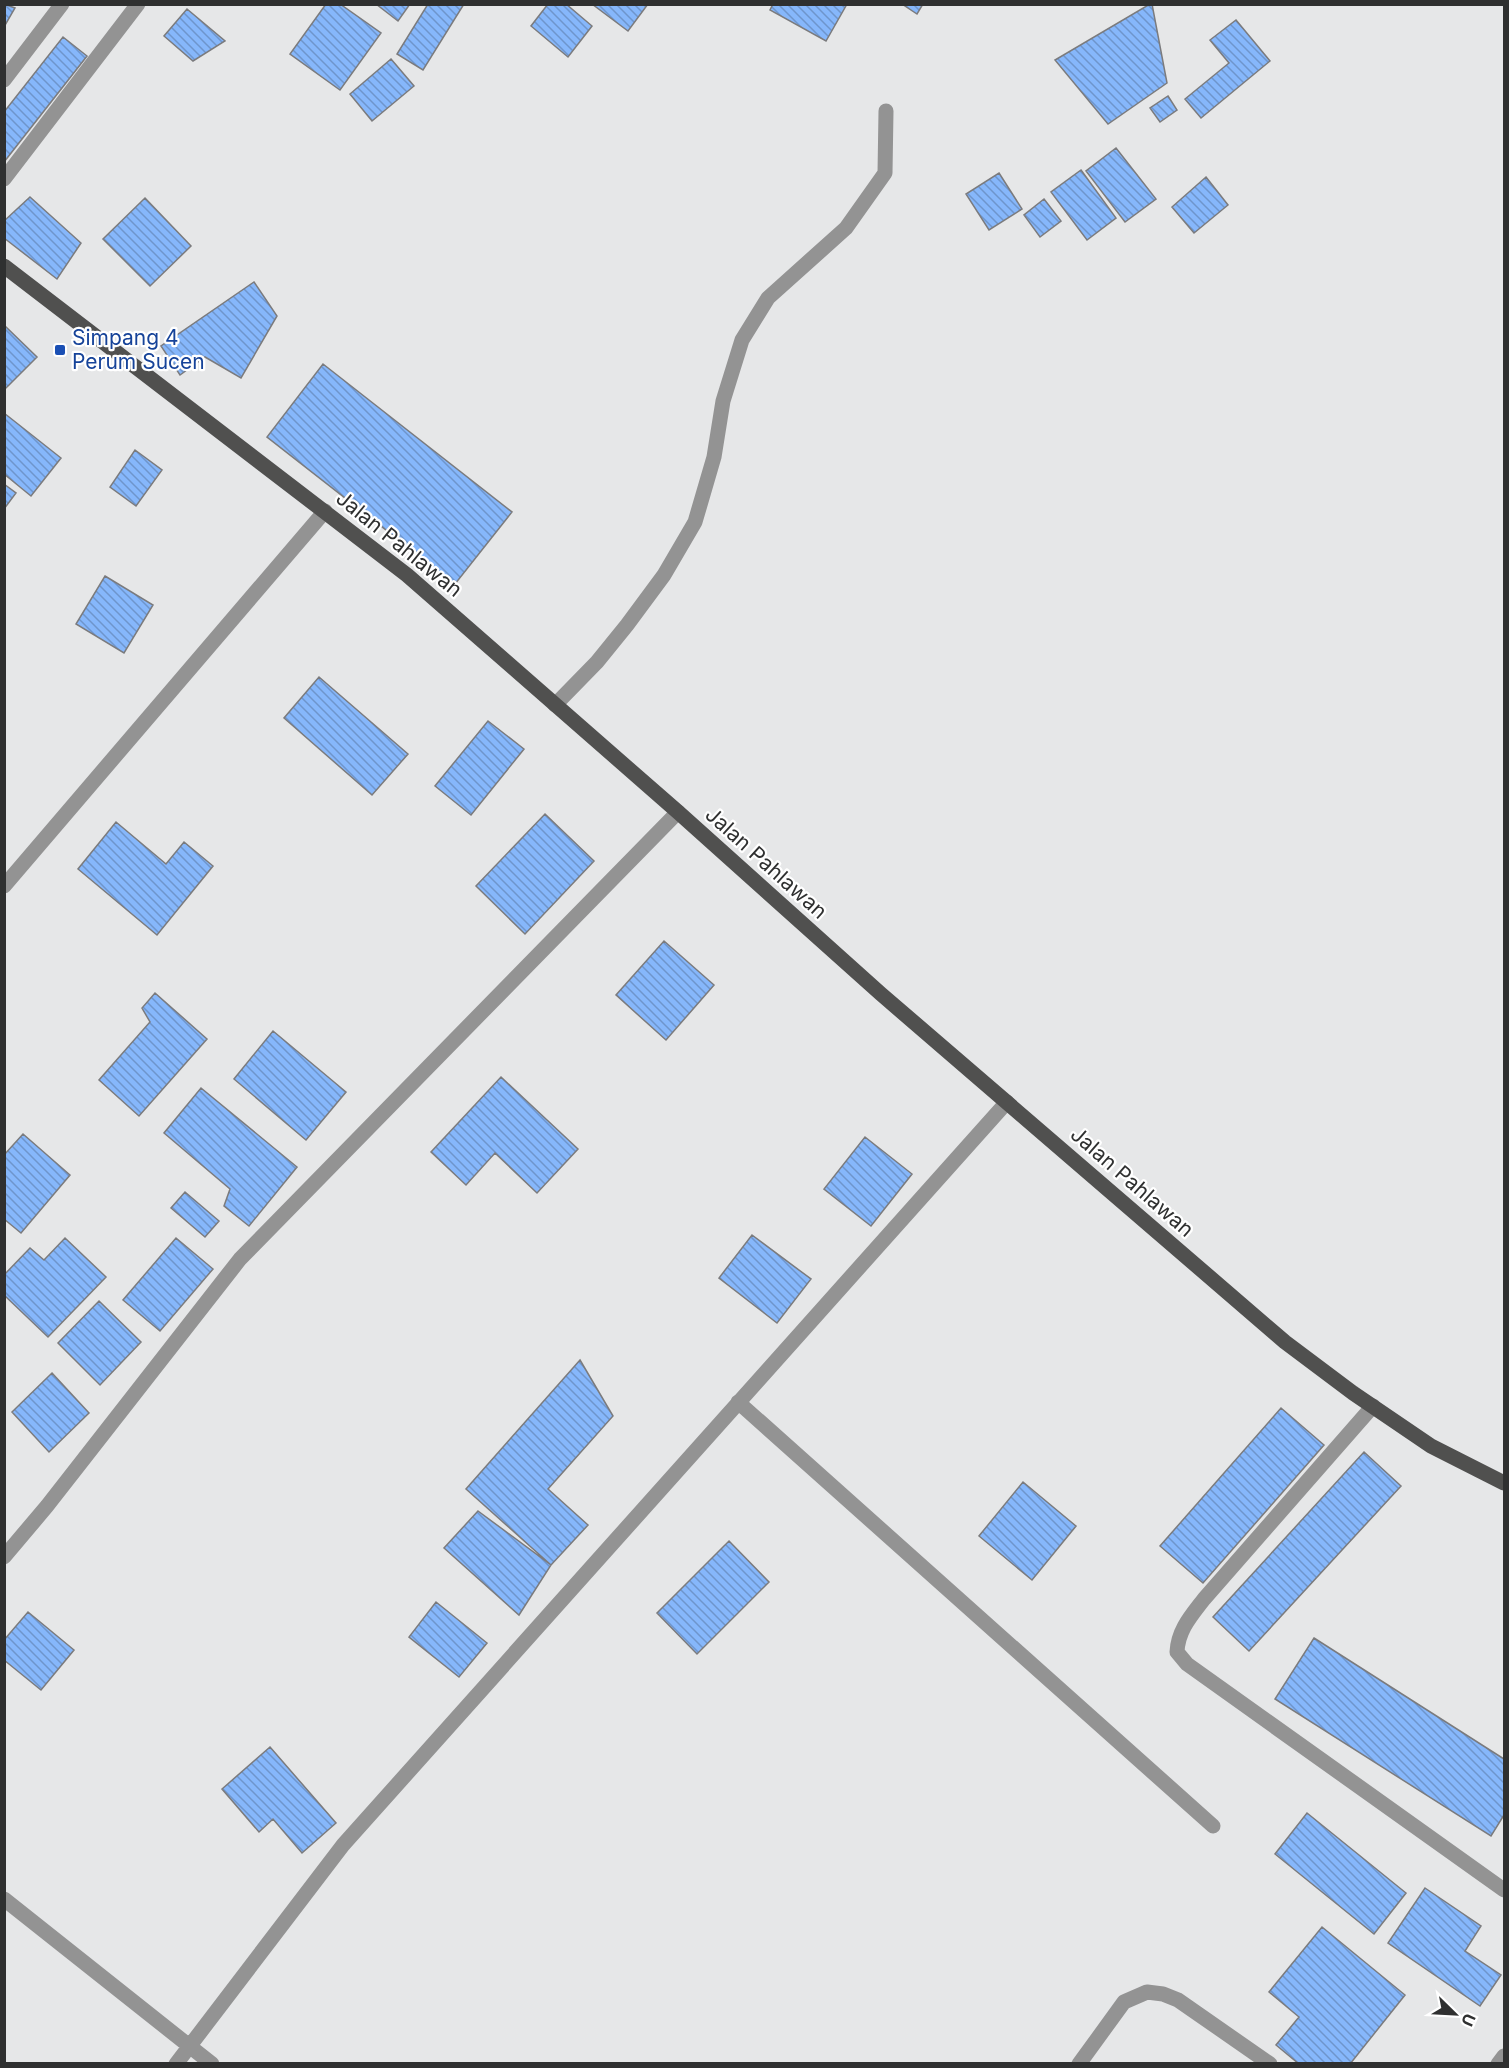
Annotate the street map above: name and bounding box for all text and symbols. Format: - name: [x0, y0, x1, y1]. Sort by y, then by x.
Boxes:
- place label: Simpang 4 Perum Sucen: [72, 325, 205, 374]
- marker: Simpang 4 Perum Sucen: [53, 343, 67, 357]
- street label: Jalan Pahlawan: [331, 485, 467, 602]
- street label: Jalan Pahlawan: [700, 802, 832, 924]
- street label: Jalan Pahlawan: [1066, 1121, 1199, 1242]
- north arrow: [1425, 1984, 1485, 2044]
- text: U: [1457, 2011, 1480, 2030]

